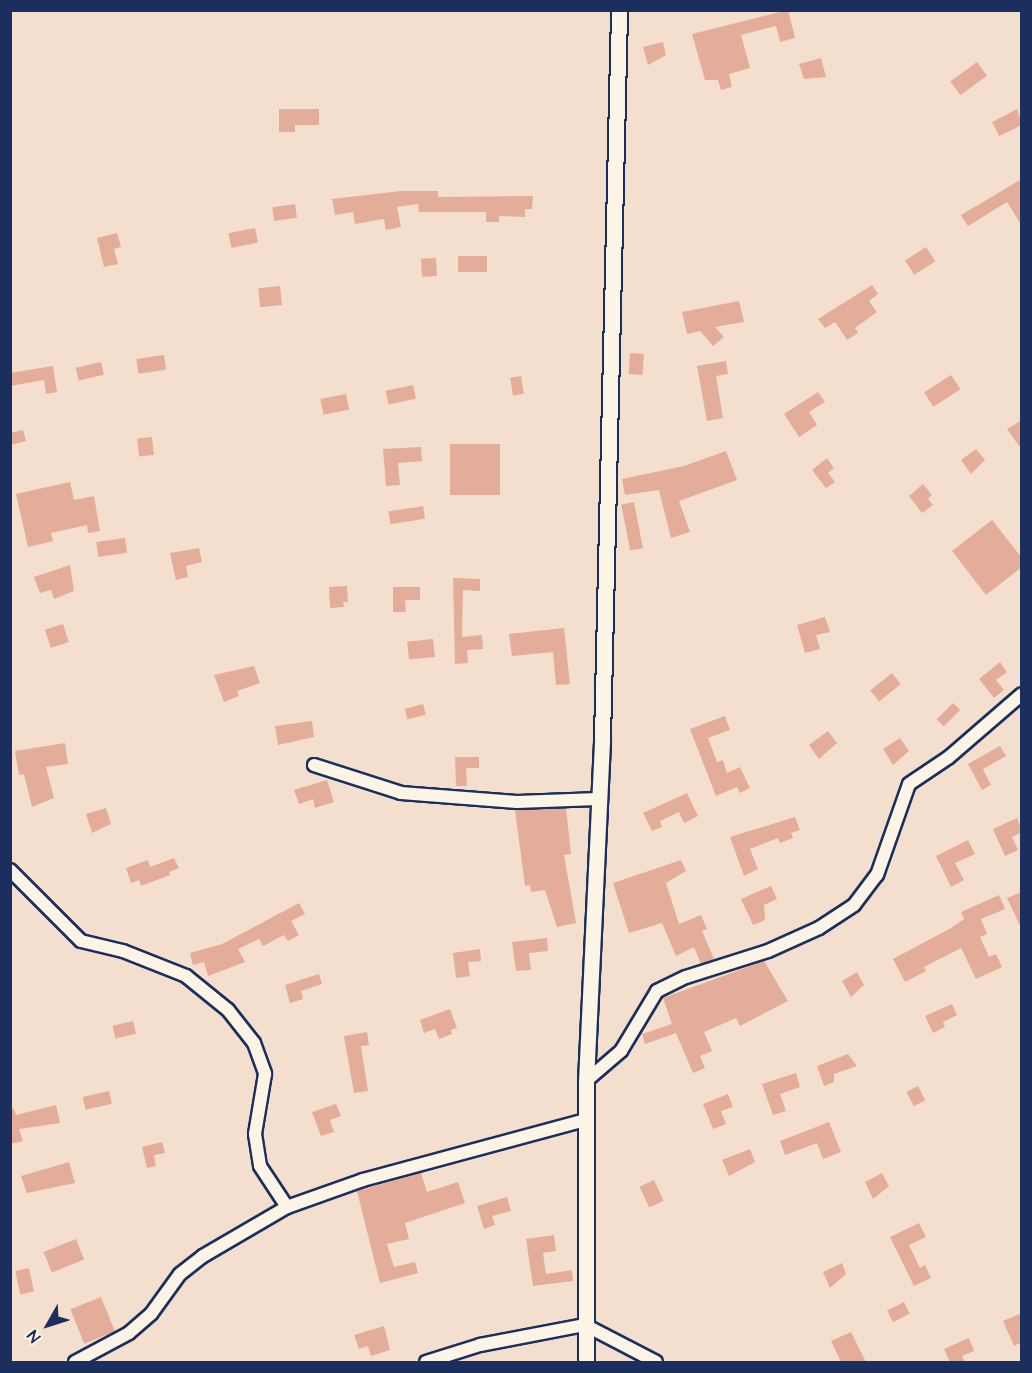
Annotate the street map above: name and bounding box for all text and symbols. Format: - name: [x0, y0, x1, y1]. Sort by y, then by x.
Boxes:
- north arrow: [18, 1295, 78, 1355]
- text: N: [22, 1326, 46, 1347]

